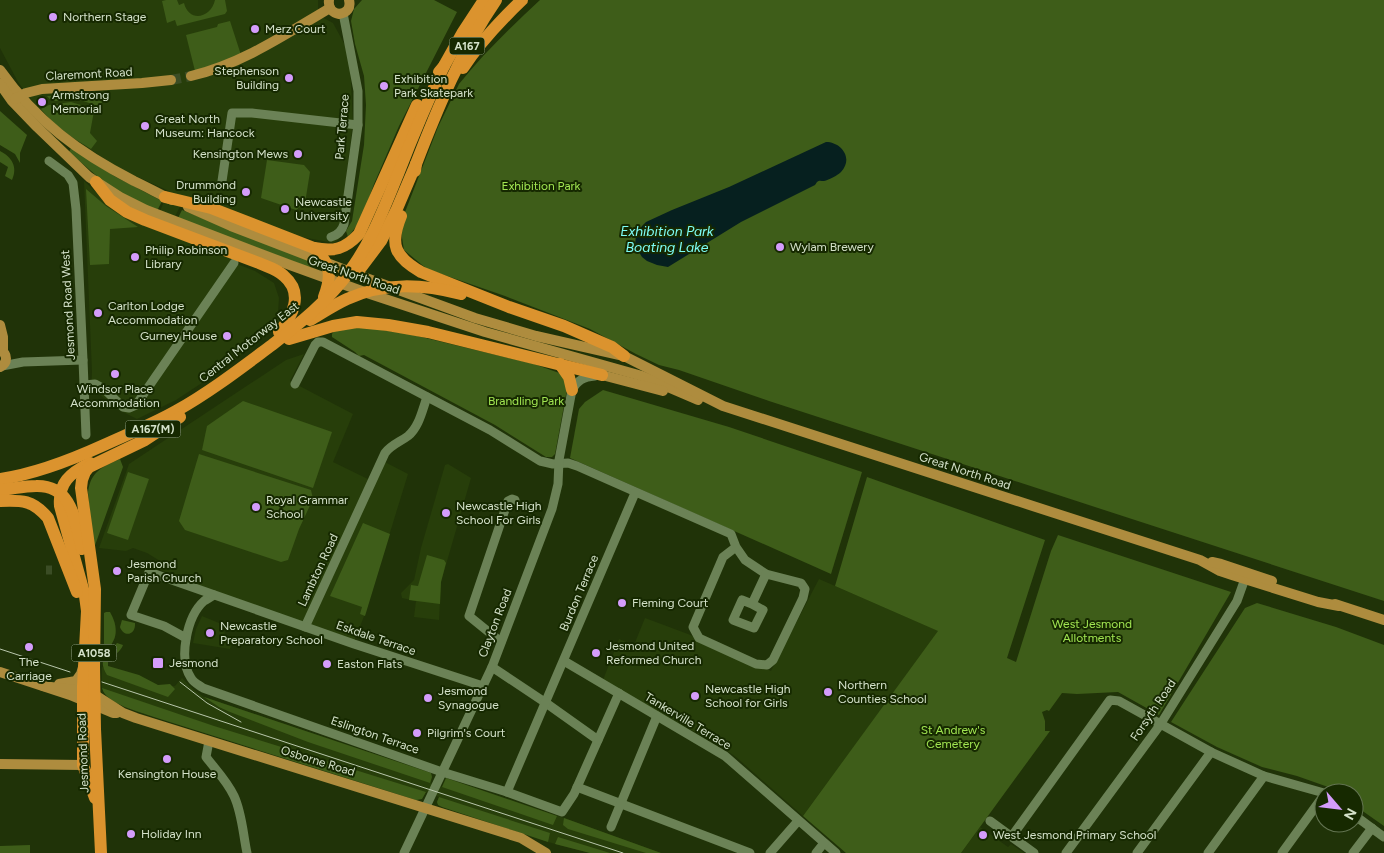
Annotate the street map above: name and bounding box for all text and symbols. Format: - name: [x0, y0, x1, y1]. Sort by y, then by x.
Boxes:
- place label: Northern Stage: [63, 10, 147, 24]
- marker: Northern Stage: [47, 11, 59, 23]
- place label: Merz Court: [265, 22, 326, 36]
- marker: Merz Court: [249, 23, 261, 35]
- road number: A167: [450, 37, 484, 54]
- place label: Stephenson Building: [214, 64, 279, 92]
- street label: Claremont Road: [45, 65, 133, 83]
- marker: Stephenson Building: [283, 72, 295, 84]
- place label: Exhibition Park Skatepark: [394, 72, 473, 100]
- marker: Exhibition Park Skatepark: [378, 80, 390, 92]
- place label: Armstrong Memorial: [52, 88, 109, 116]
- street label: Park Terrace: [332, 93, 352, 160]
- marker: Armstrong Memorial: [36, 96, 48, 108]
- place label: Great North Museum: Hancock: [155, 112, 255, 140]
- marker: Great North Museum: Hancock: [139, 120, 151, 132]
- place label: Kensington Mews: [193, 147, 288, 161]
- marker: Kensington Mews: [292, 148, 304, 160]
- place label: Drummond Building: [176, 178, 236, 206]
- park label: Exhibition Park: [502, 179, 581, 193]
- marker: Drummond Building: [240, 186, 252, 198]
- place label: Newcastle University: [295, 195, 352, 223]
- marker: Newcastle University: [279, 203, 291, 215]
- water label: Exhibition Park Boating Lake: [620, 223, 715, 256]
- place label: Wylam Brewery: [790, 240, 874, 254]
- marker: Wylam Brewery: [774, 241, 786, 253]
- place label: Philip Robinson Library: [145, 243, 227, 271]
- street label: Jesmond Road West: [58, 249, 78, 361]
- marker: Philip Robinson Library: [129, 251, 141, 263]
- street label: Great North Road: [307, 253, 401, 297]
- street label: Central Motorway East: [196, 298, 302, 385]
- place label: Carlton Lodge Accommodation: [108, 299, 198, 327]
- marker: Carlton Lodge Accommodation: [92, 307, 104, 319]
- place label: Gurney House: [140, 329, 217, 343]
- marker: Gurney House: [221, 330, 233, 342]
- marker: Windsor Place Accommodation: [109, 368, 121, 380]
- place label: Windsor Place Accommodation: [70, 382, 160, 410]
- park label: Brandling Park: [488, 394, 564, 408]
- road number: A167(M): [126, 420, 180, 438]
- street label: Great North Road: [917, 450, 1013, 492]
- place label: Royal Grammar School: [266, 493, 348, 521]
- place label: Newcastle High School For Girls: [456, 499, 542, 527]
- marker: Royal Grammar School: [250, 501, 262, 513]
- marker: Newcastle High School For Girls: [440, 507, 452, 519]
- street label: Lambton Road: [295, 532, 341, 608]
- street label: Burdon Terrace: [557, 552, 602, 633]
- place label: Jesmond Parish Church: [127, 557, 202, 585]
- marker: Jesmond Parish Church: [111, 565, 123, 577]
- street label: Clayton Road: [475, 587, 515, 659]
- place label: Fleming Court: [632, 596, 709, 610]
- marker: Fleming Court: [616, 597, 628, 609]
- park label: West Jesmond Allotments: [1052, 617, 1132, 645]
- street label: Eskdale Terrace: [334, 618, 418, 658]
- place label: Newcastle Preparatory School: [220, 619, 323, 647]
- marker: Newcastle Preparatory School: [204, 627, 216, 639]
- place label: Jesmond United Reformed Church: [606, 639, 702, 667]
- marker: The Carriage: [23, 641, 35, 653]
- road number: A1058: [72, 644, 116, 661]
- marker: Jesmond United Reformed Church: [590, 647, 602, 659]
- place label: The Carriage: [6, 655, 52, 683]
- marker: Jesmond: [151, 656, 165, 670]
- place label: Jesmond: [169, 656, 218, 670]
- place label: Easton Flats: [337, 657, 403, 671]
- marker: Easton Flats: [321, 658, 333, 670]
- street label: Forsyth Road: [1127, 677, 1179, 743]
- place label: Northern Counties School: [838, 678, 927, 706]
- place label: Newcastle High School for Girls: [705, 682, 791, 710]
- place label: Jesmond Synagogue: [438, 684, 499, 712]
- marker: Northern Counties School: [822, 686, 834, 698]
- street label: Tankerville Terrace: [642, 690, 734, 753]
- marker: Newcastle High School for Girls: [689, 690, 701, 702]
- marker: Jesmond Synagogue: [422, 692, 434, 704]
- street label: Jesmond Road: [75, 713, 91, 793]
- street label: Eslington Terrace: [329, 713, 422, 757]
- park label: St Andrew's Cemetery: [921, 723, 986, 751]
- place label: Pilgrim's Court: [427, 726, 506, 740]
- marker: Pilgrim's Court: [411, 727, 423, 739]
- street label: Osborne Road: [279, 743, 357, 779]
- marker: Kensington House: [161, 753, 173, 765]
- place label: Kensington House: [118, 767, 217, 781]
- north arrow: [1314, 783, 1364, 833]
- text: N: [1340, 805, 1360, 823]
- place label: Holiday Inn: [141, 827, 202, 841]
- marker: Holiday Inn: [125, 828, 137, 840]
- place label: West Jesmond Primary School: [993, 828, 1156, 842]
- marker: West Jesmond Primary School: [977, 829, 989, 841]

